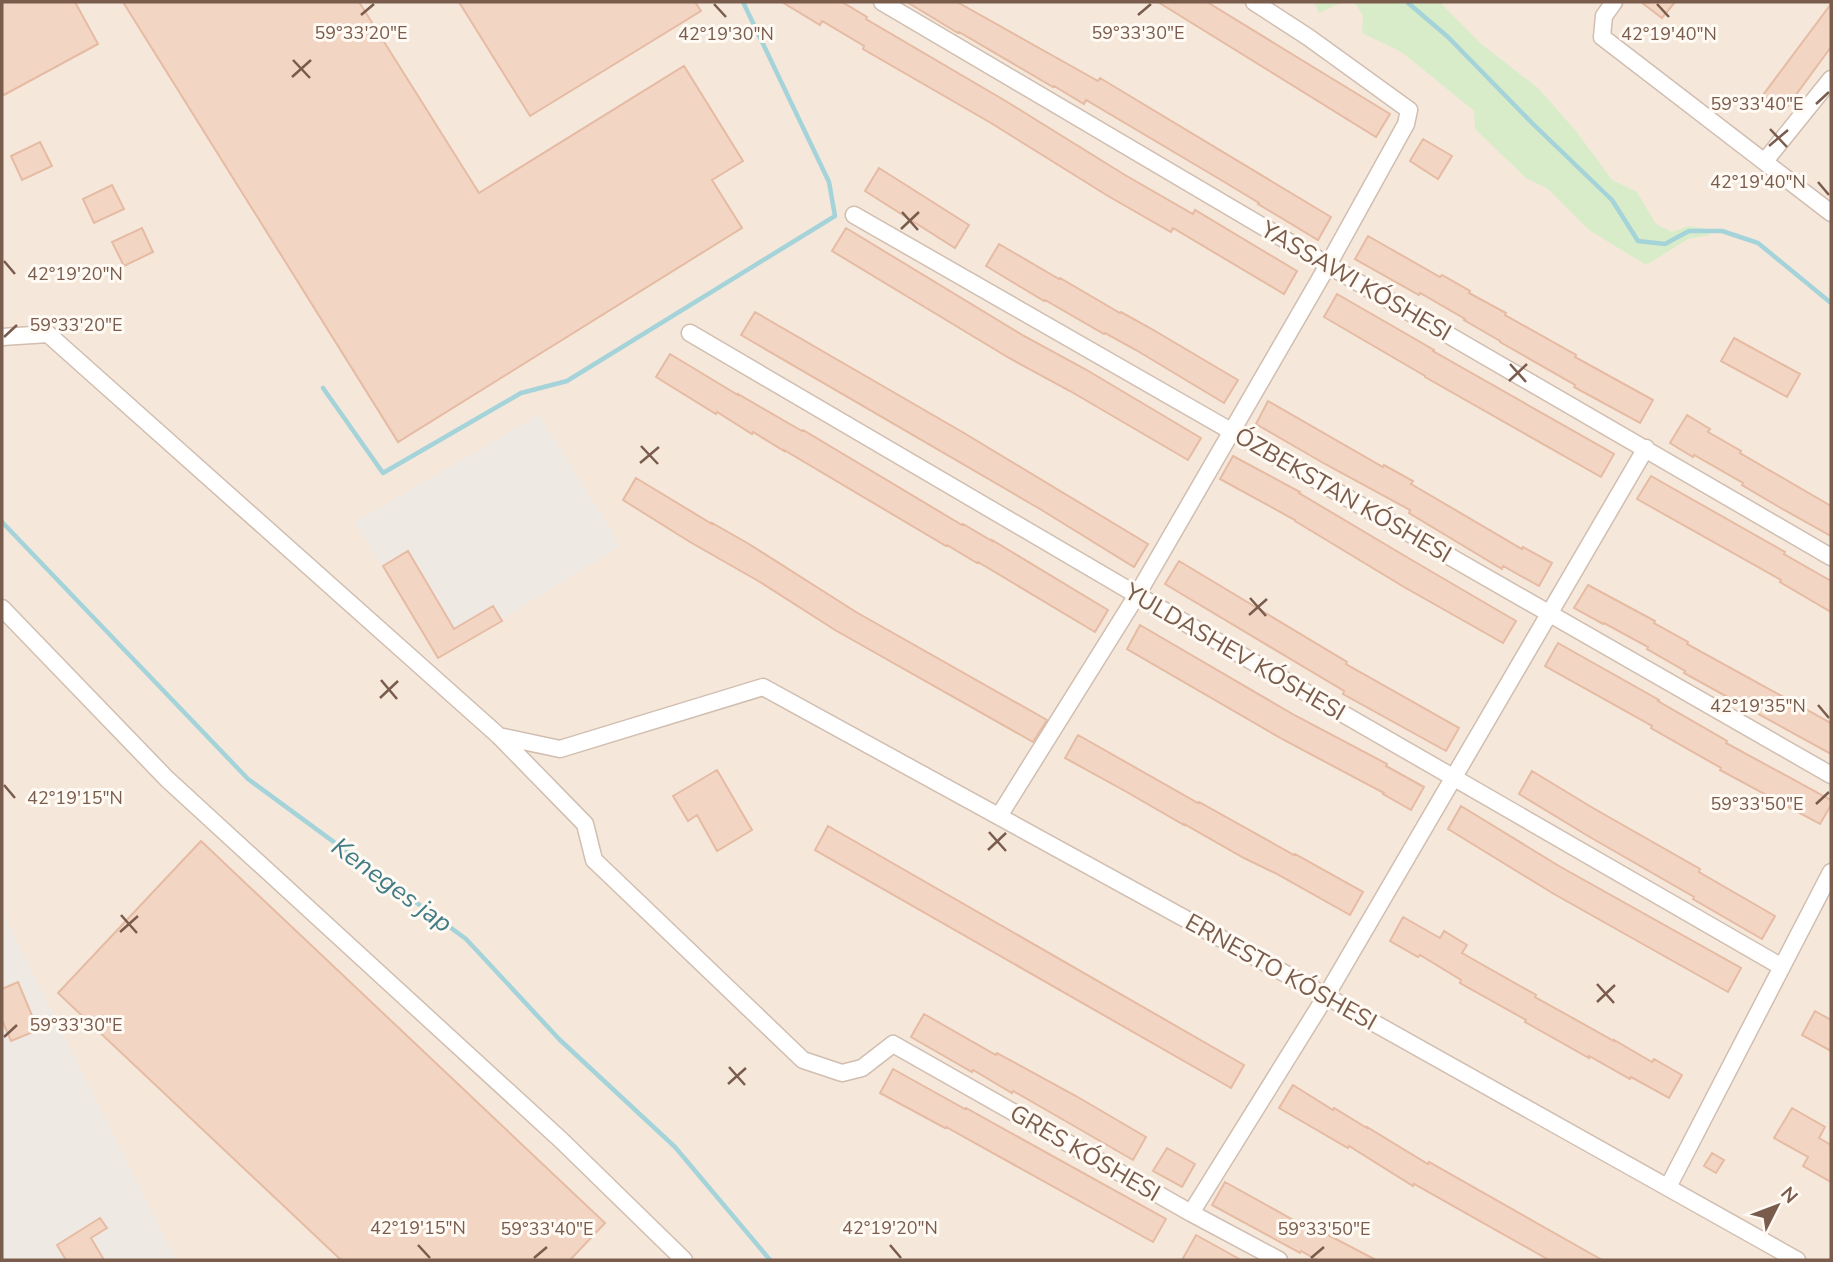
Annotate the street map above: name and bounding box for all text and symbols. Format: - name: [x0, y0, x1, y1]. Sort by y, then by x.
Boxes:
- text: 59°33'20"E: [315, 21, 408, 45]
- text: 59°33'30"E: [1092, 21, 1185, 45]
- text: 42°19'30"N: [678, 22, 774, 46]
- text: 42°19'40"N: [1621, 22, 1717, 46]
- text: 59°33'40"E: [1711, 92, 1804, 116]
- text: 42°19'40"N: [1710, 170, 1806, 194]
- street label: YASSAWI KÓSHESI: [1254, 213, 1457, 349]
- text: 42°19'20"N: [27, 262, 123, 286]
- text: 59°33'20"E: [30, 313, 123, 337]
- street label: ÓZBEKSTAN KÓSHESI: [1229, 420, 1457, 570]
- street label: YULDASHEV KÓSHESI: [1118, 575, 1351, 728]
- text: 42°19'35"N: [1710, 694, 1806, 718]
- text: 42°19'15"N: [27, 786, 123, 810]
- text: 59°33'50"E: [1711, 792, 1804, 816]
- water label: Keneges jap: [324, 829, 460, 941]
- street label: ERNESTO KÓSHESI: [1180, 906, 1382, 1038]
- text: 59°33'30"E: [30, 1013, 123, 1037]
- street label: GRES KÓSHESI: [1004, 1097, 1166, 1209]
- north arrow: [1742, 1171, 1812, 1241]
- text: N: [1774, 1181, 1803, 1209]
- text: 42°19'15"N: [370, 1216, 466, 1240]
- text: 42°19'20"N: [842, 1216, 938, 1240]
- text: 59°33'40"E: [501, 1217, 594, 1241]
- text: 59°33'50"E: [1278, 1217, 1371, 1241]

